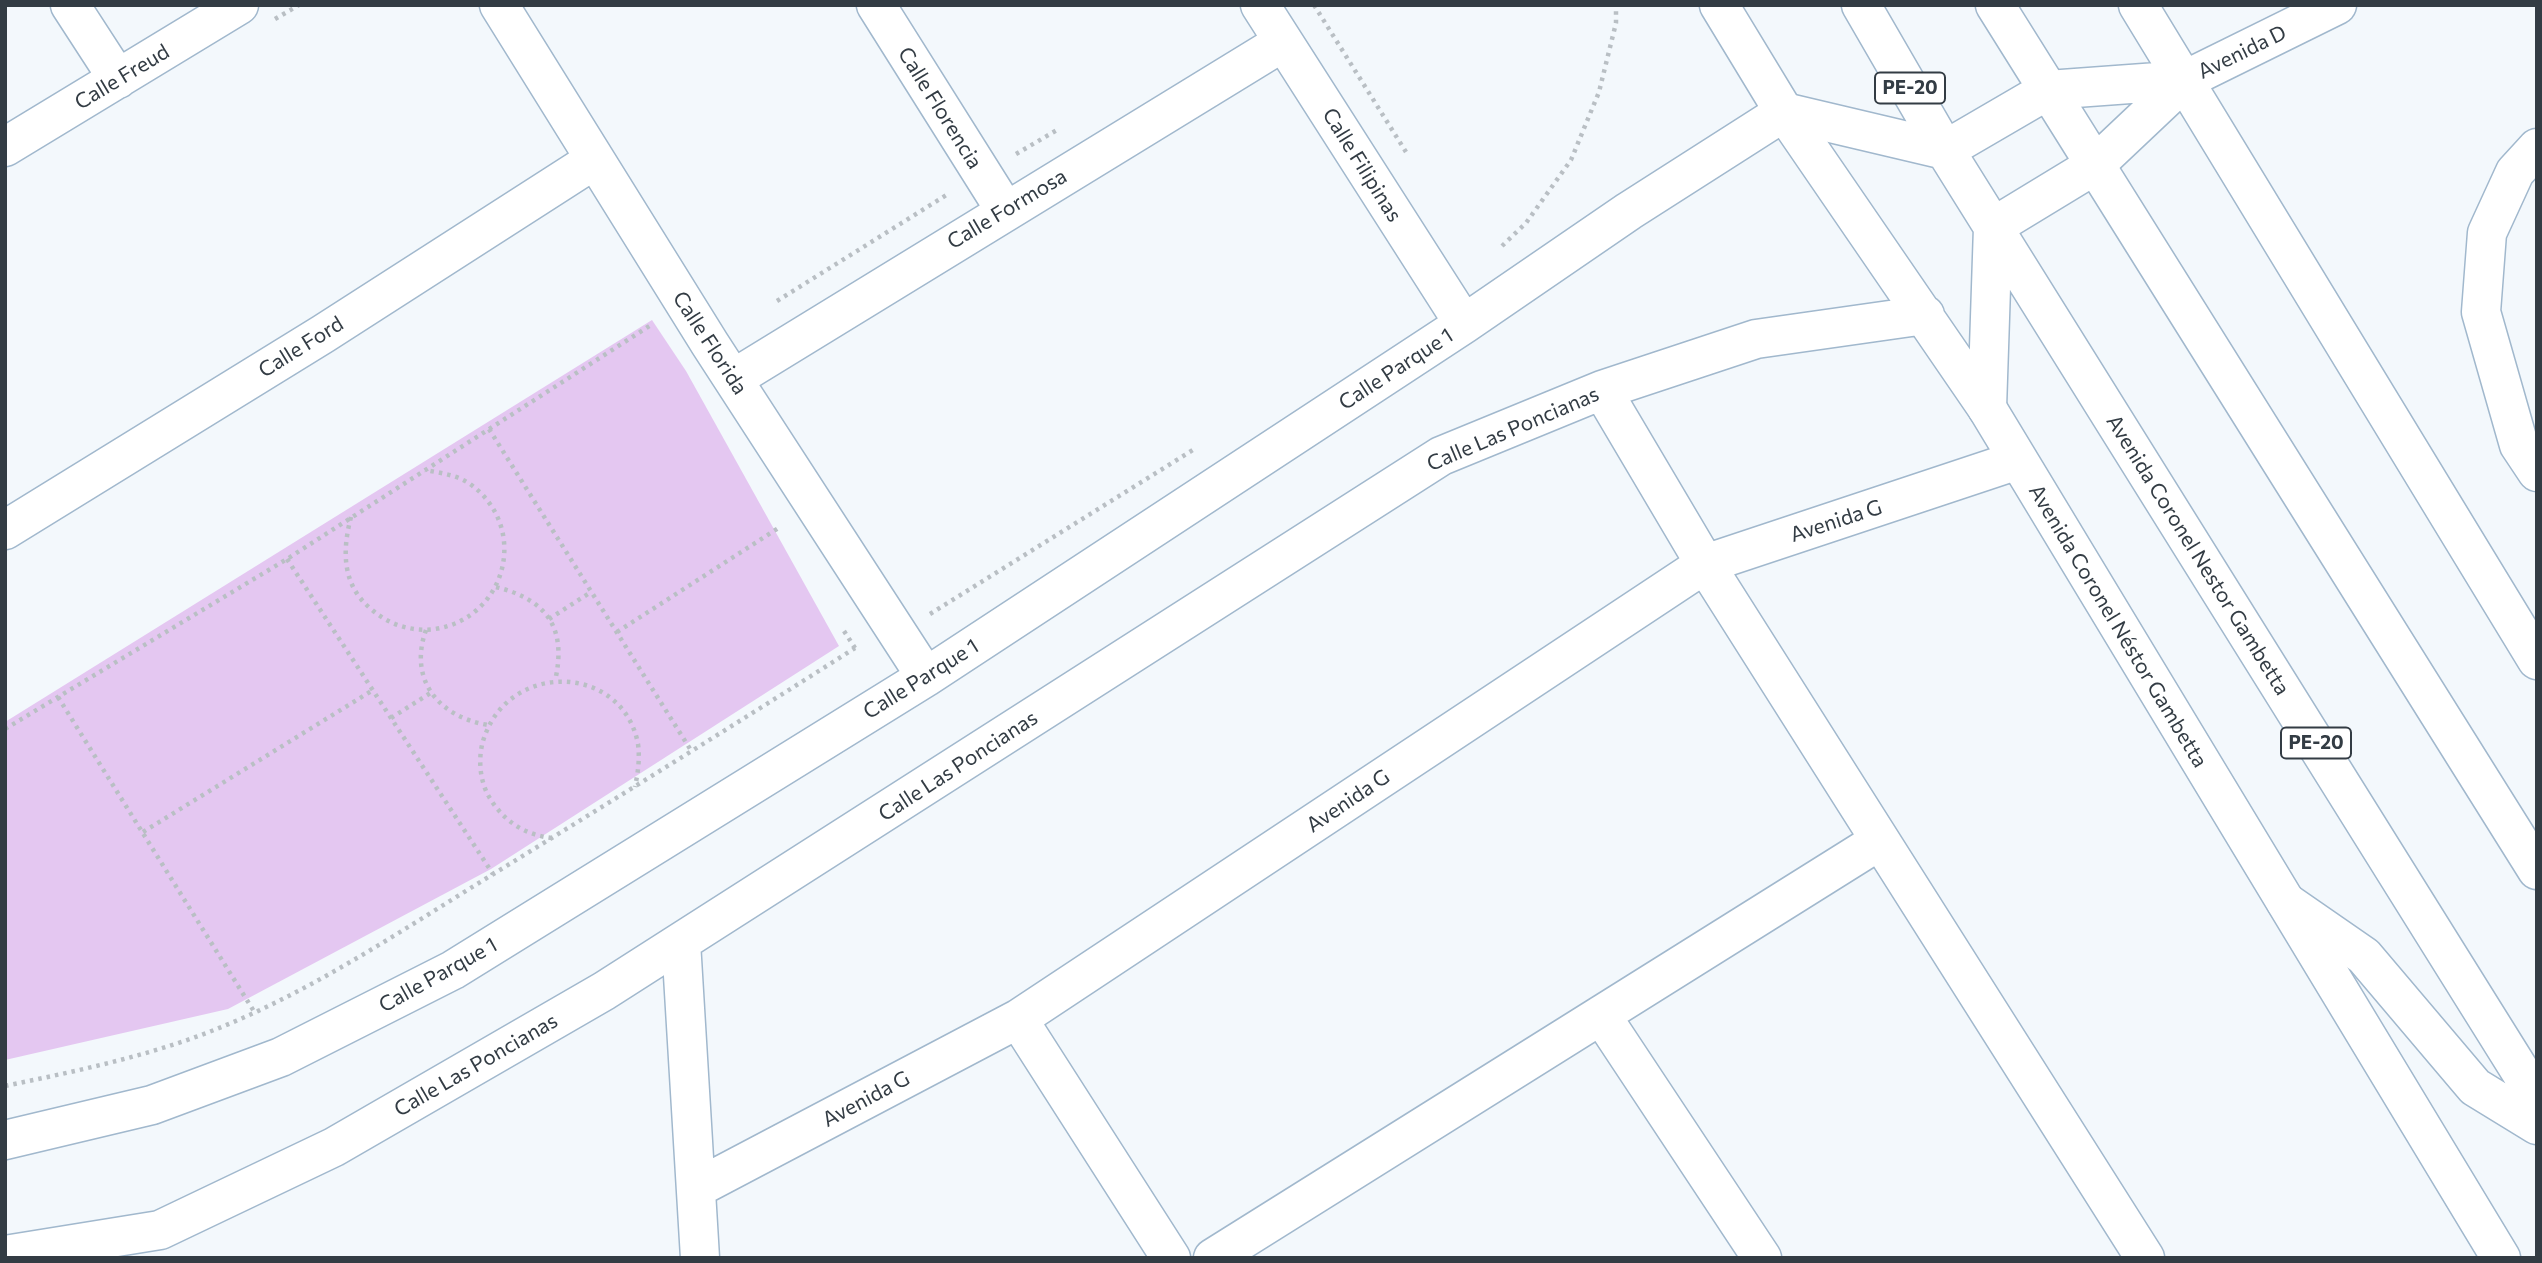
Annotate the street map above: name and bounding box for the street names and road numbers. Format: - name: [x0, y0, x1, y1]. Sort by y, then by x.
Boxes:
- street label: Avenida D: [2194, 20, 2290, 84]
- street label: Calle Freud: [70, 39, 174, 115]
- street label: Calle Florencia: [892, 42, 988, 174]
- road number: PE-20: [1875, 72, 1945, 104]
- street label: Calle Filipinas: [1317, 103, 1407, 227]
- street label: Calle Formosa: [943, 163, 1071, 255]
- street label: Calle Florida: [667, 287, 753, 399]
- street label: Calle Ford: [254, 311, 348, 383]
- street label: Calle Parque 1: [1334, 323, 1458, 415]
- street label: Calle Las Poncianas: [1423, 381, 1603, 477]
- street label: Avenida Coronel Nestor Gambetta: [2101, 410, 2295, 700]
- street label: Avenida Coronel Néstor Gambetta: [2023, 480, 2213, 772]
- street label: Avenida G: [1787, 494, 1885, 548]
- street label: Calle Parque 1: [859, 633, 983, 725]
- street label: Calle Las Poncianas: [874, 705, 1042, 827]
- road number: PE-20: [2281, 728, 2351, 758]
- street label: Avenida G: [1302, 764, 1394, 838]
- street label: Calle Parque 1: [374, 932, 502, 1018]
- street label: Calle Las Poncianas: [390, 1008, 562, 1122]
- street label: Avenida G: [818, 1066, 914, 1132]

